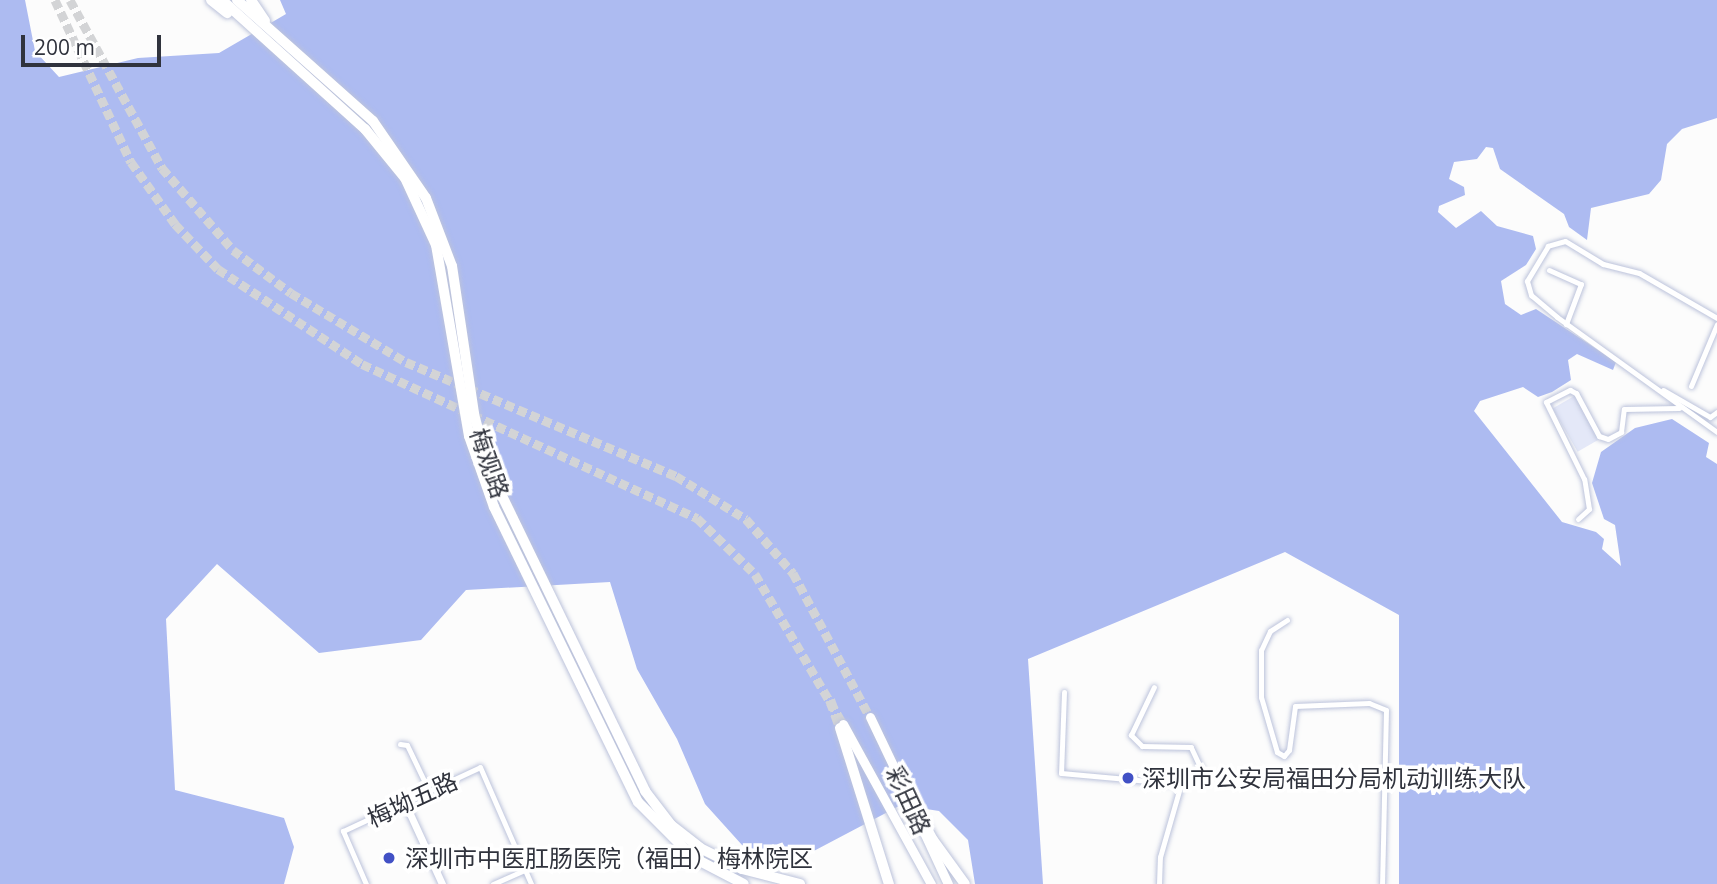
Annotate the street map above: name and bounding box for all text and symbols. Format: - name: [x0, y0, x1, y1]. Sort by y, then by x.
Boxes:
- scale bar: [24, 21, 164, 65]
- text: 200 m: [34, 33, 95, 61]
- street label: 梅观路: [465, 424, 515, 502]
- street label: 彩田路: [881, 761, 937, 839]
- place label: 深圳市公安局福田分局机动训练大队: [1142, 764, 1526, 792]
- street label: 梅坳五路: [362, 766, 462, 832]
- marker: 深圳市公安局福田分局机动训练大队: [1120, 770, 1136, 786]
- place label: 深圳市中医肛肠医院（福田）梅林院区: [405, 844, 813, 872]
- marker: 深圳市中医肛肠医院（福田）梅林院区: [379, 848, 399, 868]

